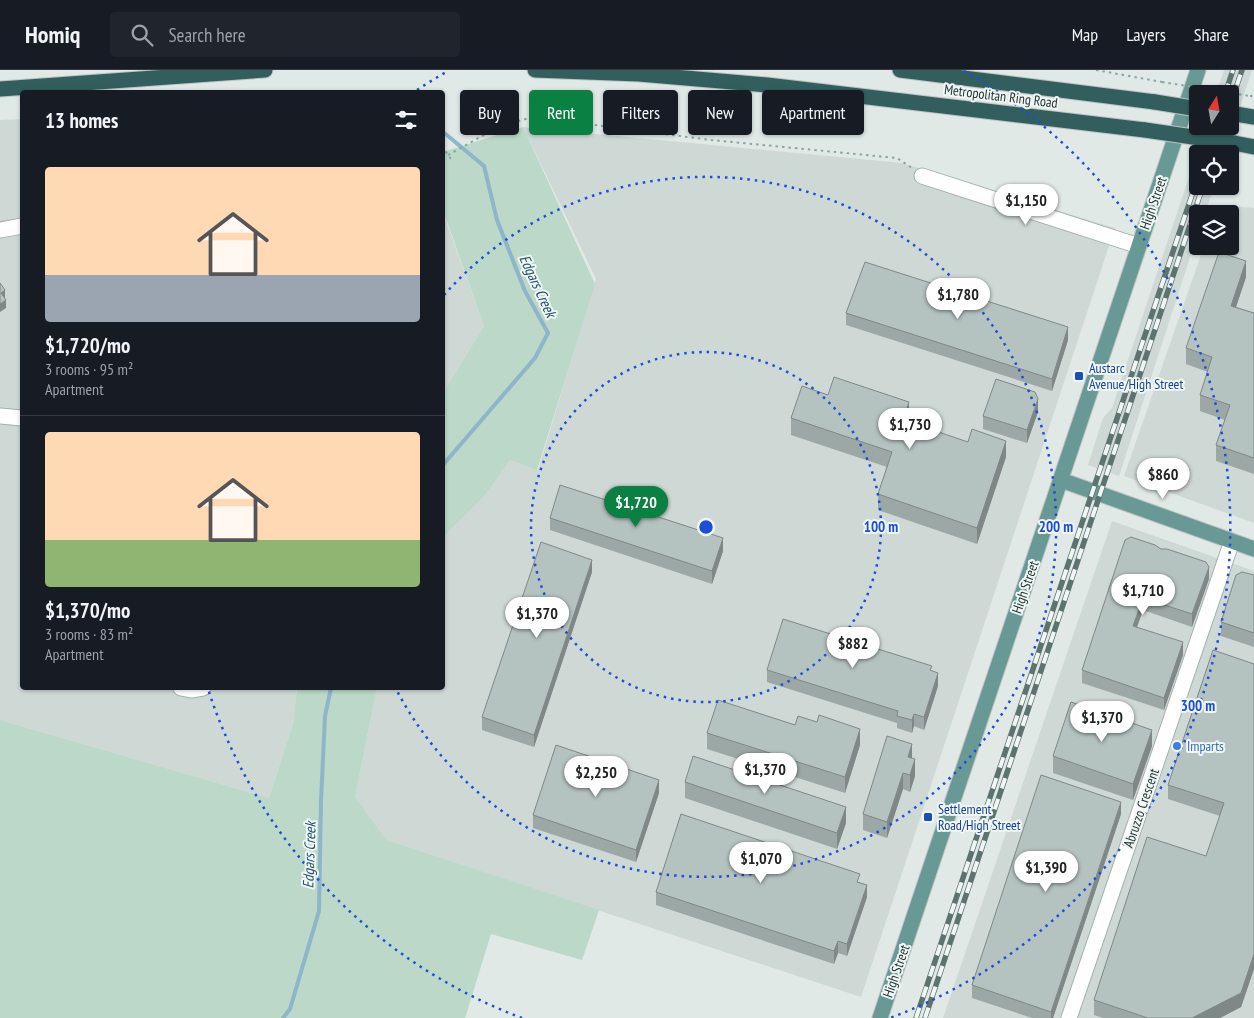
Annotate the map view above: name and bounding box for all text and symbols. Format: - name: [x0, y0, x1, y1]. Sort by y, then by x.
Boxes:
- search box: [110, 12, 460, 57]
- text: Homiq: [25, 19, 80, 50]
- icon: search: [128, 21, 156, 49]
- text: Search here: [168, 23, 246, 47]
- text: Map: [1072, 23, 1098, 46]
- text: Layers: [1126, 23, 1166, 46]
- text: Share: [1194, 23, 1229, 46]
- street label: Metropolitan Ring Road: [943, 80, 1059, 112]
- north arrow: [1189, 85, 1239, 135]
- map controls: [1189, 85, 1239, 255]
- chip: Buy: [460, 90, 519, 135]
- chip: Rent: [529, 90, 593, 135]
- chip: Filters: [603, 90, 678, 135]
- chip: New: [688, 90, 752, 135]
- chip: Apartment: [762, 90, 864, 135]
- icon: filters: [392, 106, 420, 134]
- text: 13 homes: [45, 107, 118, 134]
- button: locate: [1189, 145, 1239, 195]
- street label: High Street: [1136, 174, 1170, 232]
- pin: $1,150: [985, 184, 1067, 226]
- text: $1,150: [1005, 190, 1047, 210]
- icon: home: [188, 199, 278, 289]
- button: layers: [1189, 205, 1239, 255]
- water label: Edgars Creek: [515, 252, 562, 322]
- pin: $1,780: [917, 278, 999, 320]
- text: $1,780: [937, 284, 979, 304]
- text: $1,720/mo: [45, 332, 130, 359]
- text: 3 rooms · 95 m²: [45, 359, 133, 379]
- place label: Austarc Avenue/High Street: [1089, 359, 1183, 393]
- marker: Austarc Avenue/High Street: [1073, 370, 1085, 382]
- text: Apartment: [45, 379, 104, 399]
- pin: $1,730: [869, 408, 951, 450]
- text: $1,730: [889, 414, 931, 434]
- pin: $860: [1133, 458, 1193, 500]
- text: $860: [1148, 464, 1178, 484]
- icon: home: [188, 465, 278, 555]
- pin: $1,720: [595, 486, 677, 528]
- text: $1,720: [615, 492, 657, 512]
- text: 100 m: [864, 517, 898, 536]
- text: 200 m: [1039, 517, 1073, 536]
- centre of rings: [697, 518, 715, 536]
- street label: High Street: [1008, 558, 1042, 616]
- pin: $1,710: [1102, 574, 1184, 616]
- text: $1,710: [1122, 580, 1164, 600]
- pin: $1,370: [496, 596, 578, 639]
- text: $1,370/mo: [45, 597, 130, 624]
- text: $1,370: [516, 603, 558, 623]
- text: 3 rooms · 83 m²: [45, 624, 133, 644]
- pin: $882: [823, 626, 883, 669]
- text: $882: [838, 633, 868, 653]
- text: Apartment: [45, 644, 104, 664]
- text: 300 m: [1181, 696, 1215, 715]
- pin: $1,370: [1061, 700, 1143, 743]
- text: $1,370: [1081, 707, 1123, 727]
- place label: Imparts: [1187, 737, 1224, 755]
- marker: Imparts: [1171, 740, 1183, 752]
- pin: $1,370: [724, 752, 806, 795]
- pin: $2,250: [555, 756, 637, 798]
- text: $1,370: [744, 759, 786, 779]
- text: $2,250: [575, 762, 617, 782]
- street label: Abruzzo Crescent: [1119, 766, 1163, 850]
- place label: Settlement Road/High Street: [938, 800, 1021, 834]
- marker: Settlement Road/High Street: [922, 811, 934, 823]
- water label: Edgars Creek: [298, 819, 320, 889]
- pin: $1,070: [720, 842, 802, 884]
- text: $1,070: [740, 848, 782, 868]
- pin: $1,390: [1005, 850, 1087, 893]
- text: $1,390: [1025, 857, 1067, 877]
- street label: High Street: [879, 942, 913, 1000]

